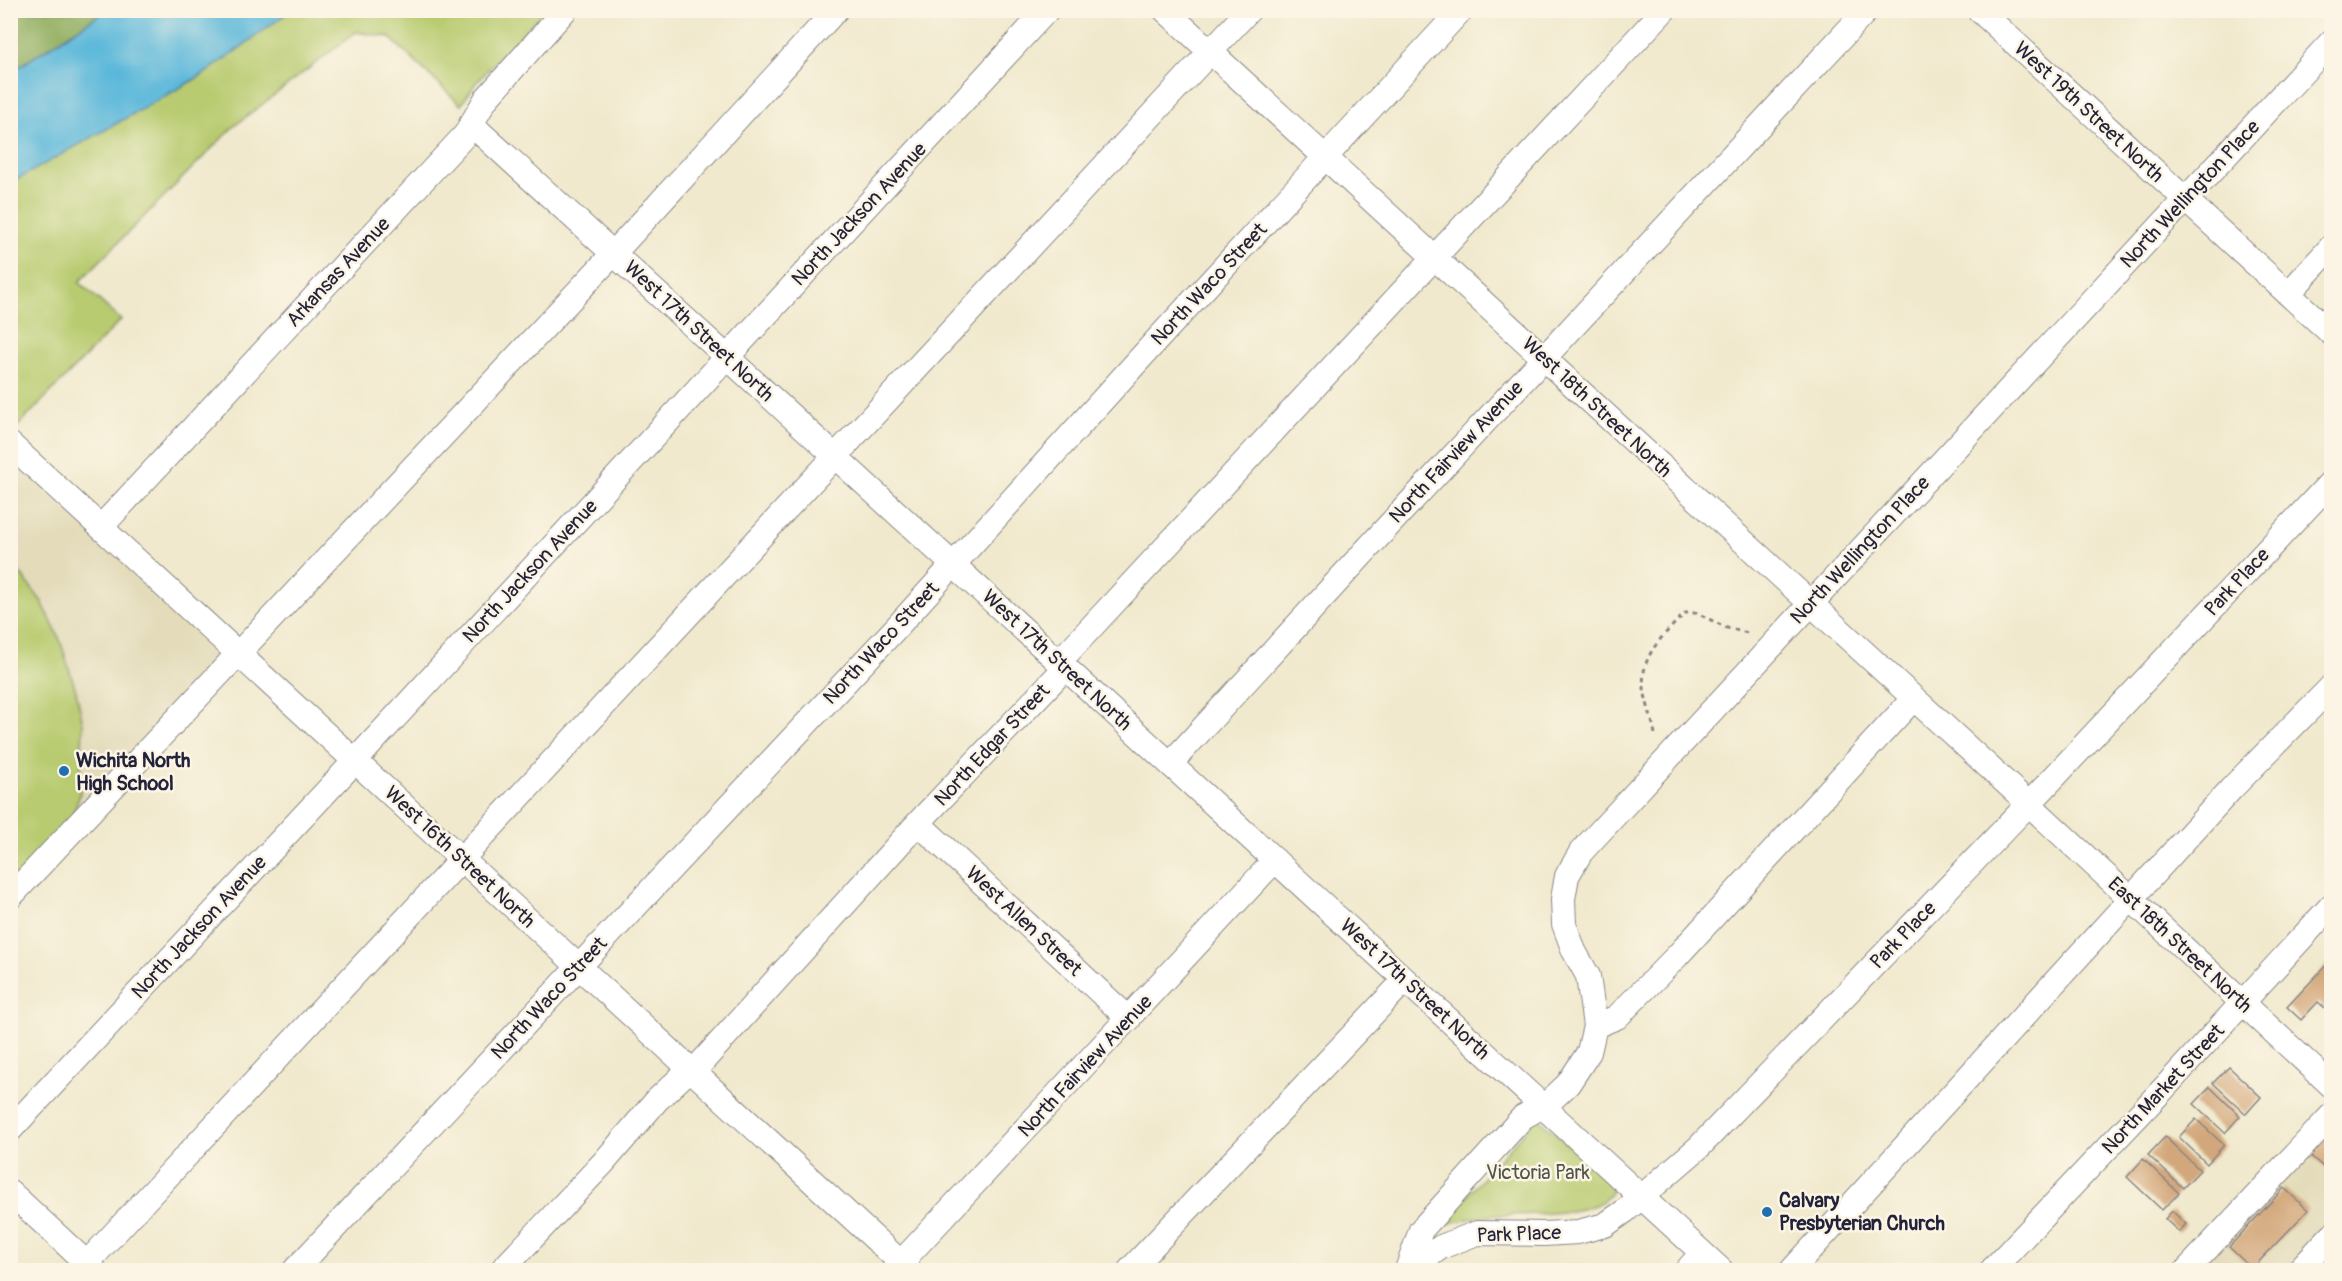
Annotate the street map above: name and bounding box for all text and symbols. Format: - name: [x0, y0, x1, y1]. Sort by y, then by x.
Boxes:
- street label: West 19th Street North: [2009, 36, 2169, 188]
- street label: North Wellington Place: [2115, 115, 2265, 273]
- street label: North Jackson Avenue: [786, 137, 932, 291]
- street label: Arkansas Avenue: [281, 212, 395, 332]
- street label: North Waco Street: [1146, 217, 1273, 351]
- street label: West 17th Street North: [619, 255, 779, 407]
- street label: West 18th Street North: [1517, 331, 1677, 483]
- street label: North Fairview Avenue: [1384, 375, 1529, 528]
- street label: North Wellington Place: [1785, 471, 1935, 629]
- street label: North Jackson Avenue: [457, 494, 603, 648]
- street label: Park Place: [2199, 542, 2275, 621]
- street label: North Waco Street: [818, 576, 945, 710]
- street label: West 17th Street North: [977, 584, 1137, 736]
- street label: North Edgar Street: [929, 678, 1056, 811]
- place label: Wichita North High School: [76, 748, 190, 796]
- marker: Wichita North High School: [57, 764, 71, 778]
- street label: West 16th Street North: [379, 781, 541, 933]
- street label: North Jackson Avenue: [126, 850, 272, 1004]
- street label: West Allen Street: [961, 861, 1088, 982]
- street label: East 18th Street North: [2103, 872, 2257, 1018]
- street label: Park Place: [1865, 896, 1941, 974]
- street label: West 17th Street North: [1335, 913, 1495, 1065]
- street label: North Waco Street: [486, 931, 613, 1065]
- street label: North Fairview Avenue: [1013, 989, 1158, 1142]
- street label: North Market Street: [2096, 1018, 2230, 1159]
- park label: Victoria Park: [1486, 1160, 1591, 1185]
- place label: Calvary Presbyterian Church: [1779, 1188, 1945, 1236]
- marker: Calvary Presbyterian Church: [1760, 1205, 1774, 1219]
- street label: Park Place: [1476, 1220, 1562, 1248]

